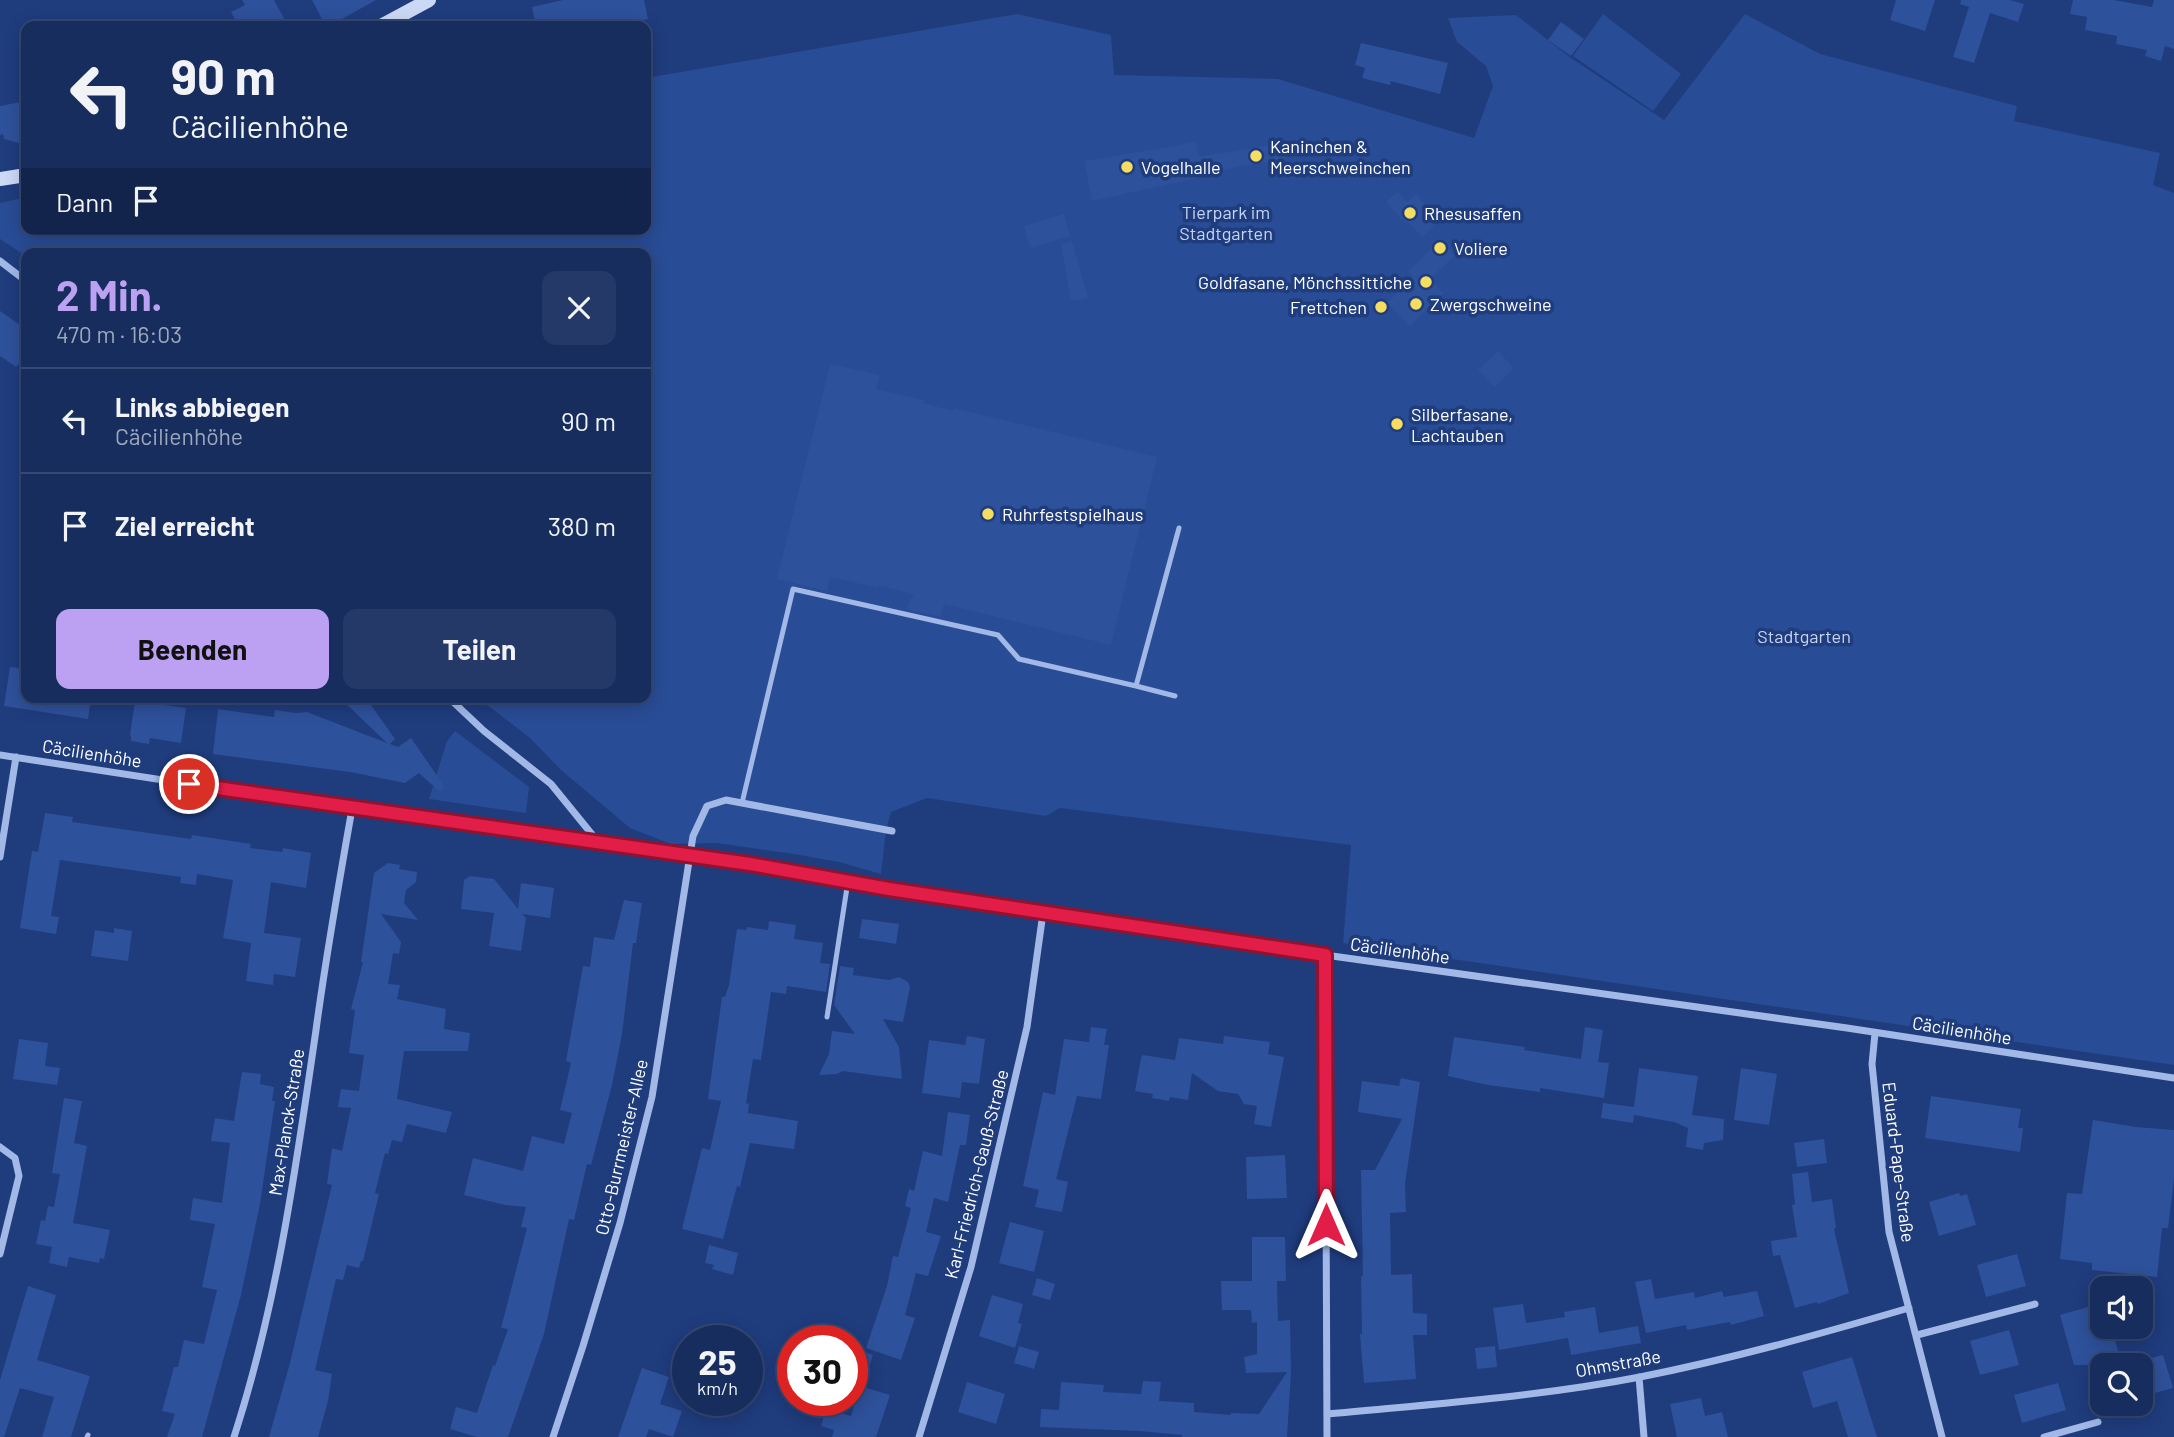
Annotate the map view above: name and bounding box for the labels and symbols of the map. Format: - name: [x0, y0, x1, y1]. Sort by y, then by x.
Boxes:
- place label: Kaninchen & Meerschweinchen: [1270, 135, 1411, 178]
- marker: Kaninchen & Meerschweinchen: [1248, 148, 1264, 164]
- place label: Vogelhalle: [1141, 156, 1221, 178]
- marker: Vogelhalle: [1119, 159, 1135, 175]
- park label: Tierpark im Stadtgarten: [1179, 201, 1273, 244]
- place label: Rhesusaffen: [1424, 202, 1521, 224]
- marker: Rhesusaffen: [1402, 205, 1418, 221]
- place label: Voliere: [1454, 237, 1508, 259]
- marker: Voliere: [1432, 240, 1448, 256]
- place label: Goldfasane, Mönchssittiche: [1198, 271, 1412, 293]
- marker: Goldfasane, Mönchssittiche: [1418, 274, 1434, 290]
- place label: Zwergschweine: [1430, 293, 1552, 315]
- place label: Frettchen: [1290, 296, 1367, 318]
- marker: Zwergschweine: [1408, 296, 1424, 312]
- marker: Frettchen: [1373, 299, 1389, 315]
- place label: Silberfasane, Lachtauben: [1411, 403, 1513, 446]
- marker: Silberfasane, Lachtauben: [1389, 416, 1405, 432]
- place label: Ruhrfestspielhaus: [1002, 503, 1144, 525]
- marker: Ruhrfestspielhaus: [980, 506, 996, 522]
- park label: Stadtgarten: [1757, 625, 1851, 647]
- street label: Cäcilienhöhe: [41, 734, 143, 772]
- pin: [159, 754, 219, 814]
- street label: Cäcilienhöhe: [1349, 932, 1451, 968]
- street label: Cäcilienhöhe: [1911, 1011, 2013, 1049]
- street label: Max-Planck-Straße: [264, 1047, 308, 1197]
- street label: Otto-Burrmeister-Allee: [590, 1057, 652, 1237]
- street label: Karl-Friedrich-Gauß-Straße: [939, 1067, 1013, 1281]
- street label: Eduard-Pape-Straße: [1878, 1080, 1920, 1244]
- position arrow: [1289, 1188, 1363, 1262]
- speed limit sign: 30: [777, 1325, 868, 1416]
- street label: Ohmstraße: [1574, 1345, 1662, 1381]

